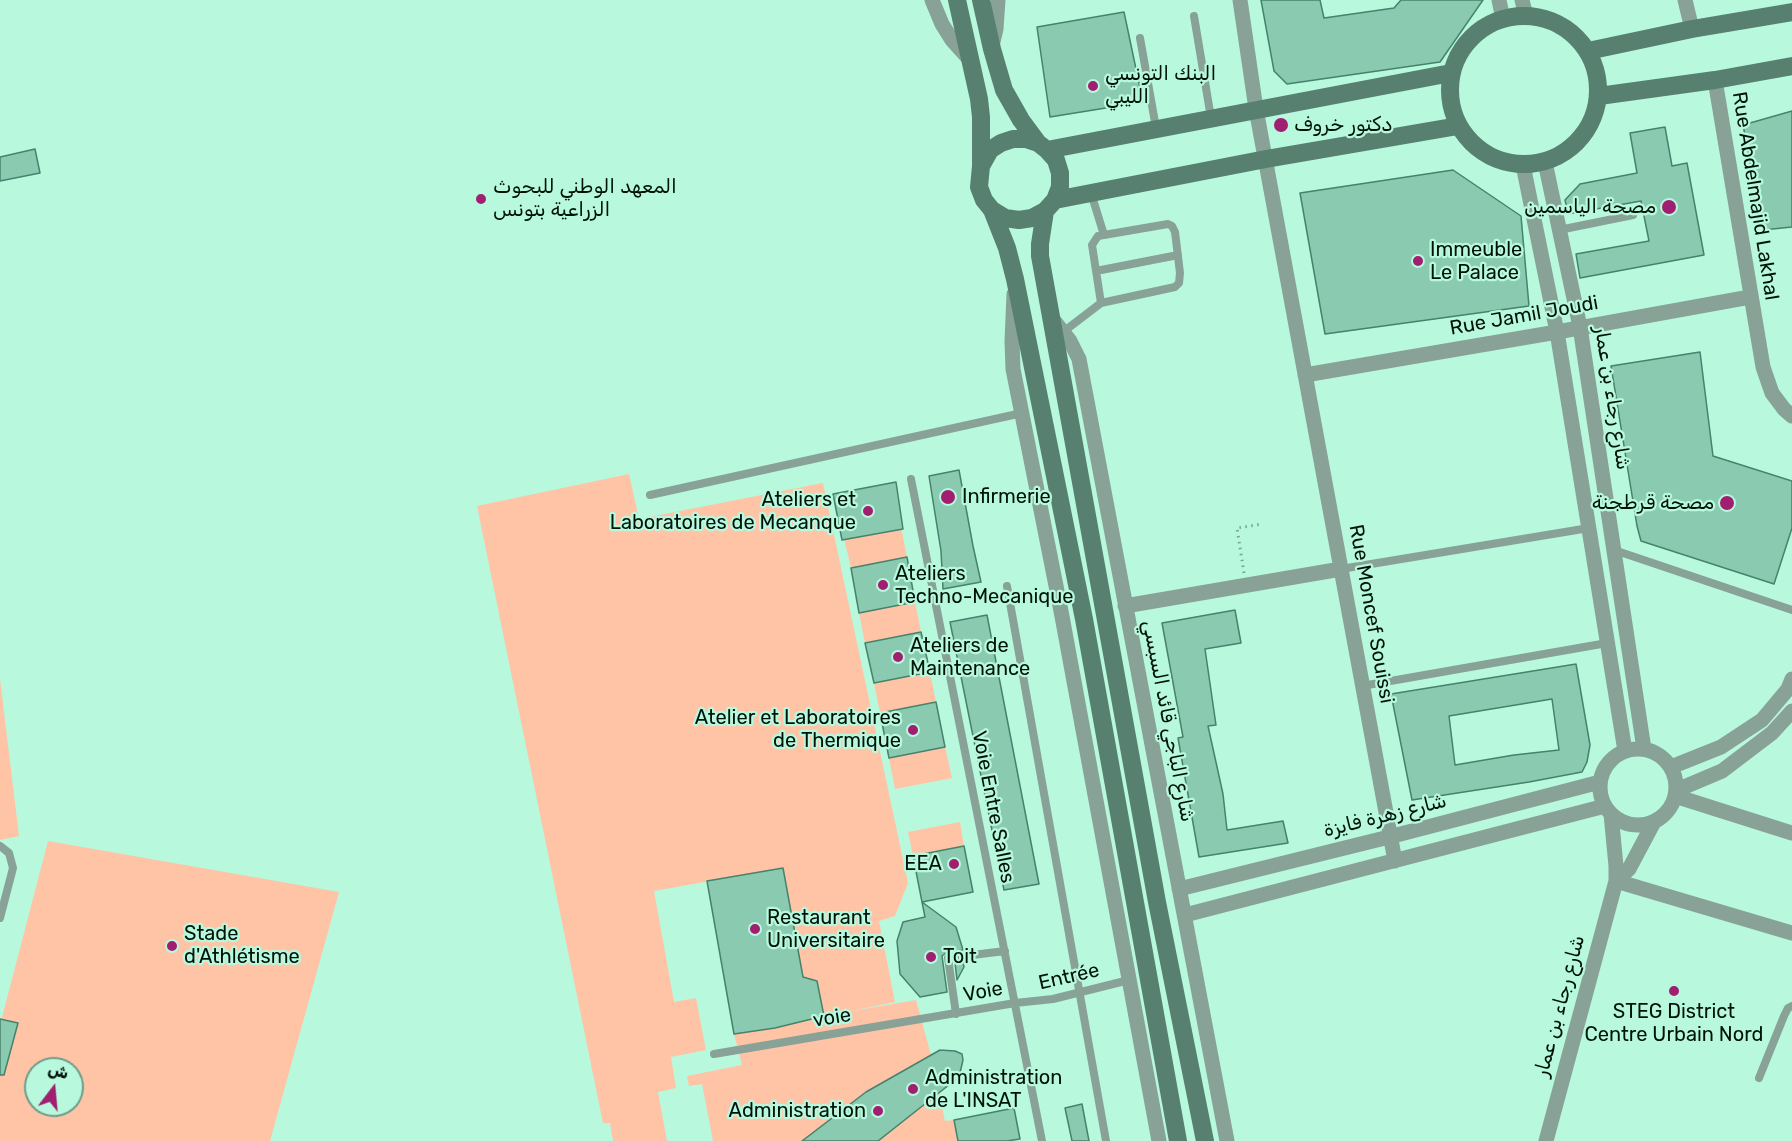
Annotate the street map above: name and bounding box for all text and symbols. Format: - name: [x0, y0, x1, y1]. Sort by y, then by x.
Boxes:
- place label: البنك التونسي الليبي: [1105, 62, 1216, 109]
- marker: البنك التونسي الليبي: [1086, 79, 1100, 93]
- street label: Rue Abdelmajid Lakhal: [1727, 90, 1783, 302]
- place label: دكتور خروف: [1294, 113, 1392, 137]
- marker: دكتور خروف: [1272, 116, 1290, 134]
- place label: المعهد الوطني للبحوث الزراعية بتونس: [493, 175, 677, 222]
- marker: المعهد الوطني للبحوث الزراعية بتونس: [474, 192, 488, 206]
- place label: مصحة الياسمين: [1524, 195, 1656, 219]
- marker: مصحة الياسمين: [1660, 198, 1678, 216]
- place label: Immeuble Le Palace: [1430, 238, 1522, 285]
- marker: Immeuble Le Palace: [1411, 254, 1425, 268]
- street label: Rue Jamil Joudi: [1448, 291, 1600, 341]
- street label: شارع رجاء بن عمار: [1589, 324, 1635, 472]
- place label: Infirmerie: [962, 485, 1051, 509]
- place label: Ateliers et Laboratoires de Mecanque: [610, 488, 856, 535]
- marker: Infirmerie: [939, 488, 957, 506]
- place label: مصحة قرطجنة: [1592, 491, 1714, 515]
- marker: مصحة قرطجنة: [1718, 494, 1736, 512]
- marker: Ateliers et Laboratoires de Mecanque: [861, 504, 875, 518]
- street label: Rue Moncef Souissi: [1343, 523, 1399, 705]
- place label: Ateliers Techno-Mecanique: [895, 562, 1073, 609]
- marker: Ateliers Techno-Mecanique: [876, 578, 890, 592]
- street label: شارع الباجي قائد السبسي: [1137, 618, 1199, 824]
- place label: Ateliers de Maintenance: [910, 634, 1030, 681]
- marker: Ateliers de Maintenance: [891, 650, 905, 664]
- place label: Atelier et Laboratoires de Thermique: [695, 706, 901, 753]
- marker: Atelier et Laboratoires de Thermique: [906, 723, 920, 737]
- street label: Voie Entre Salles: [966, 729, 1020, 885]
- street label: شارع زهرة فايزة: [1321, 789, 1449, 843]
- place label: EEA: [904, 852, 942, 876]
- marker: EEA: [947, 857, 961, 871]
- place label: Restaurant Universitaire: [767, 906, 885, 953]
- place label: Stade d'Athlétisme: [184, 922, 300, 969]
- marker: Restaurant Universitaire: [748, 922, 762, 936]
- street label: شارع رجاء بن عمار: [1530, 933, 1590, 1079]
- marker: Stade d'Athlétisme: [165, 939, 179, 953]
- place label: Toit: [943, 945, 977, 969]
- marker: Toit: [924, 950, 938, 964]
- street label: Entrée: [1036, 958, 1102, 996]
- street label: Voie: [961, 977, 1005, 1007]
- marker: STEG District Centre Urbain Nord: [1667, 984, 1681, 998]
- place label: STEG District Centre Urbain Nord: [1585, 1000, 1763, 1047]
- street label: voie: [811, 1003, 853, 1033]
- north arrow: [24, 1057, 84, 1117]
- text: ش: [46, 1059, 71, 1083]
- place label: Administration de L'INSAT: [925, 1066, 1062, 1113]
- marker: Administration de L'INSAT: [906, 1082, 920, 1096]
- place label: Administration: [729, 1099, 866, 1123]
- marker: Administration: [871, 1104, 885, 1118]

